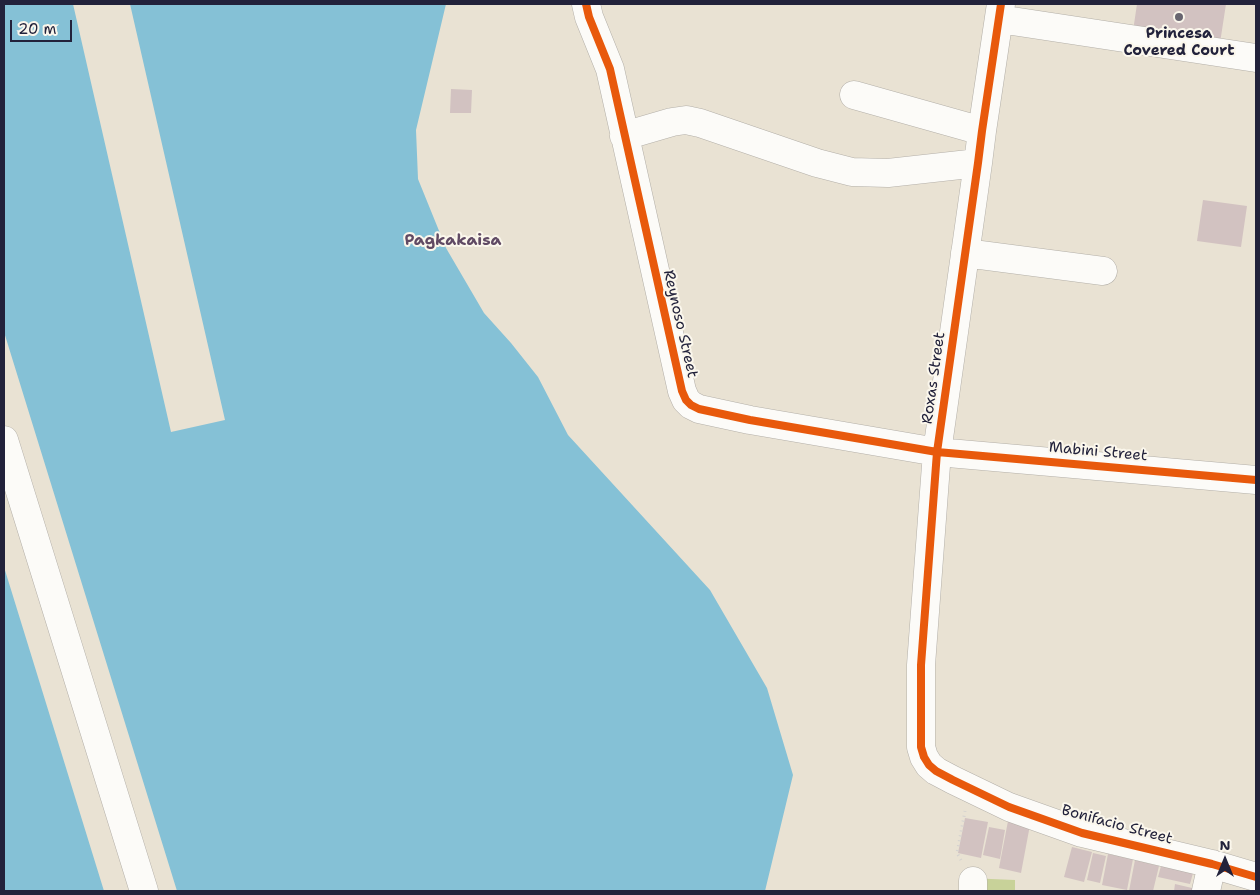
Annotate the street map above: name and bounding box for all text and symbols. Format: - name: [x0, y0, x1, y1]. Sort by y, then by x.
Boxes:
- scale bar: [12, 10, 75, 42]
- marker: Princesa Covered Court: [1173, 11, 1185, 23]
- text: 20 m: [18, 19, 57, 39]
- place label: Princesa Covered Court: [1123, 25, 1235, 60]
- district label: Pagkakaisa: [405, 231, 501, 251]
- street label: Reynoso Street: [659, 268, 701, 380]
- street label: Roxas Street: [919, 331, 949, 425]
- street label: Mabini Street: [1048, 439, 1148, 465]
- street label: Bonifacio Street: [1059, 802, 1175, 848]
- north arrow: [1200, 835, 1250, 885]
- text: N: [1219, 836, 1231, 854]

